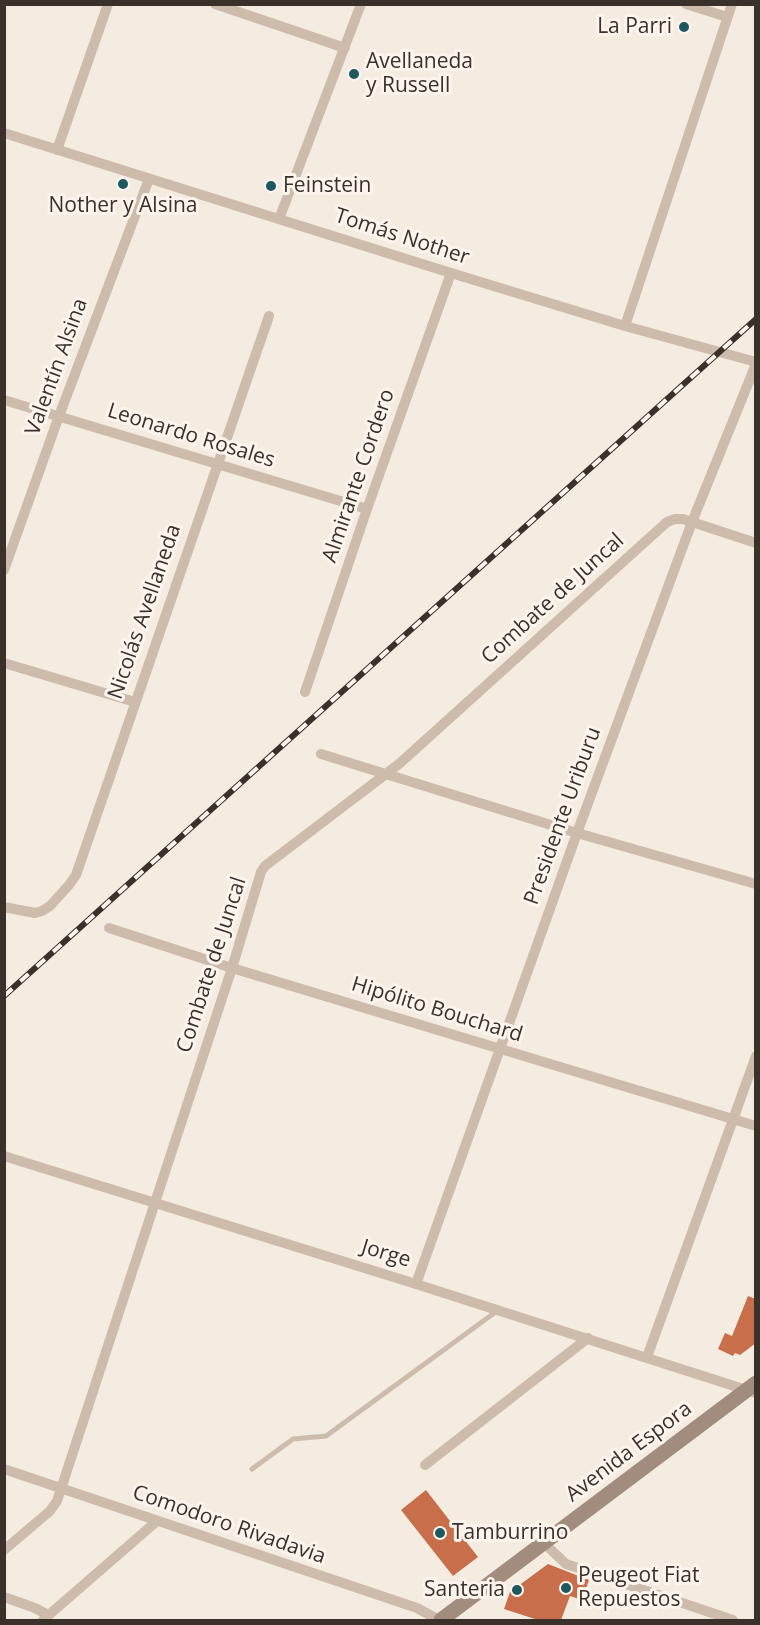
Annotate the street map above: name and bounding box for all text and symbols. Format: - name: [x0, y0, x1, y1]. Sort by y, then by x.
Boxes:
- place label: La Parri: [597, 14, 672, 40]
- marker: La Parri: [677, 20, 691, 34]
- place label: Avellaneda y Russell: [366, 49, 473, 99]
- marker: Avellaneda y Russell: [347, 67, 361, 81]
- place label: Feinstein: [283, 173, 371, 199]
- marker: Nother y Alsina: [116, 177, 130, 191]
- marker: Feinstein: [264, 179, 278, 193]
- place label: Nother y Alsina: [48, 193, 198, 219]
- street label: Tomás Nother: [332, 203, 472, 271]
- street label: Valentín Alsina: [21, 295, 93, 439]
- street label: Almirante Cordero: [318, 386, 400, 566]
- street label: Leonardo Rosales: [104, 399, 278, 473]
- street label: Nicolás Avellaneda: [103, 521, 187, 703]
- street label: Combate de Juncal: [477, 528, 629, 670]
- street label: Presidente Uriburu: [519, 724, 607, 908]
- street label: Combate de Juncal: [172, 874, 252, 1056]
- street label: Hipólito Bouchard: [348, 972, 526, 1048]
- street label: Jorge: [358, 1235, 414, 1273]
- street label: Avenida Espora: [561, 1396, 697, 1508]
- street label: Comodoro Rivadavia: [129, 1480, 329, 1570]
- place label: Tamburrino: [452, 1520, 568, 1546]
- marker: Tamburrino: [433, 1526, 447, 1540]
- place label: Peugeot Fiat Repuestos: [578, 1563, 699, 1613]
- place label: Santeria: [424, 1577, 505, 1603]
- marker: Peugeot Fiat Repuestos: [559, 1581, 573, 1595]
- marker: Santeria: [510, 1583, 524, 1597]

